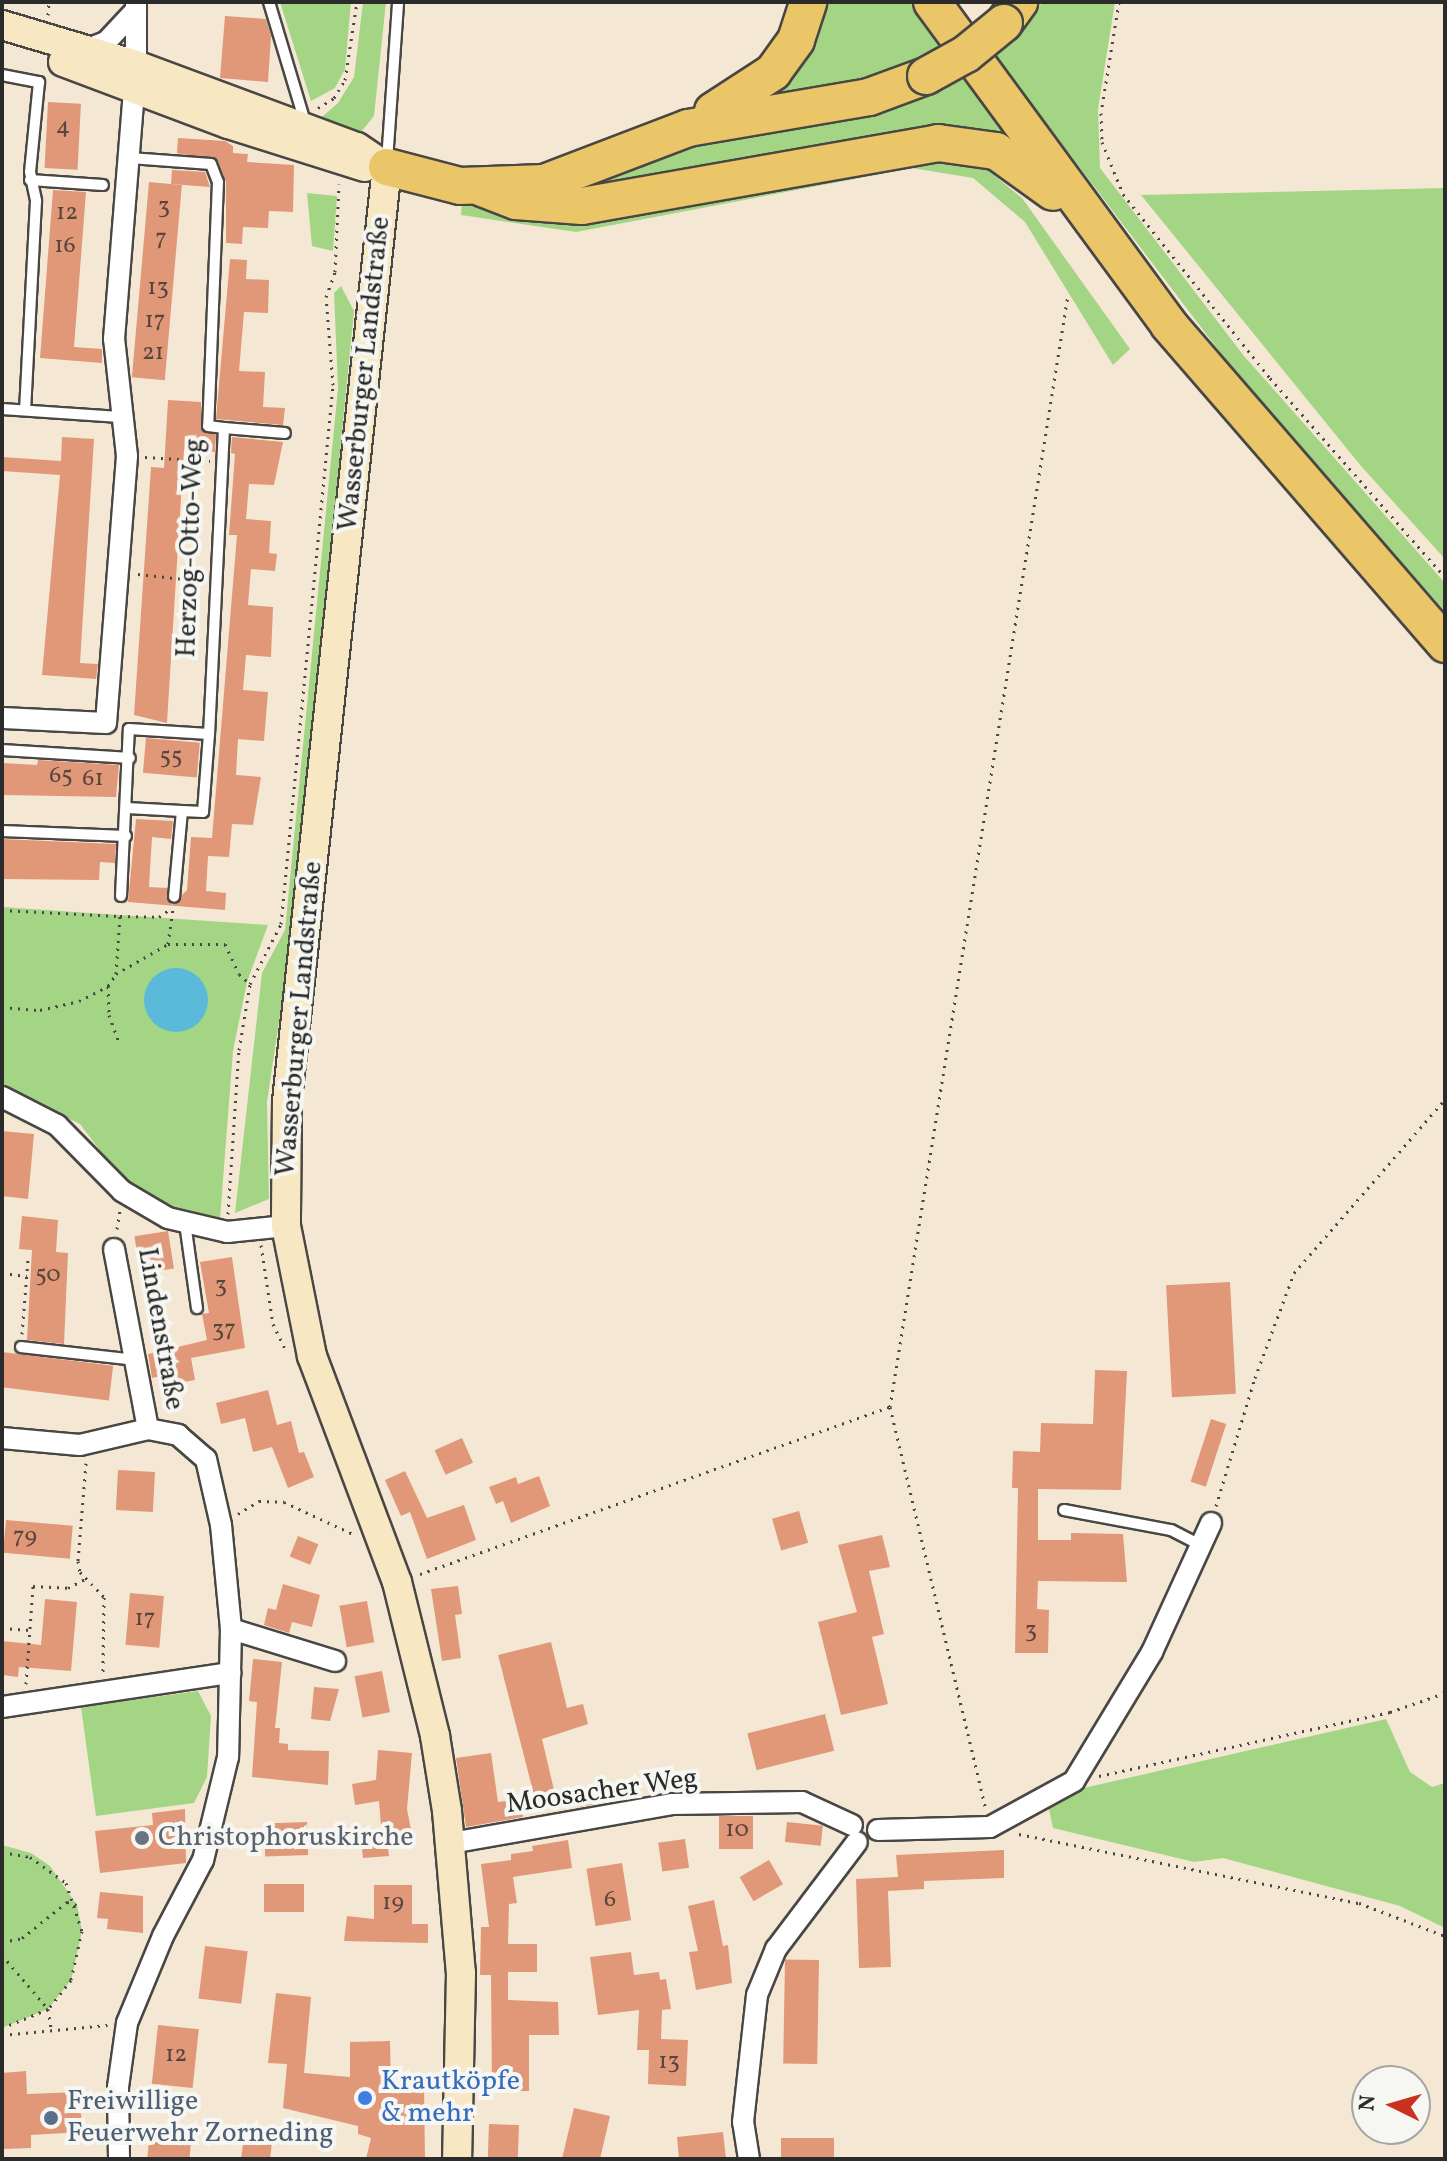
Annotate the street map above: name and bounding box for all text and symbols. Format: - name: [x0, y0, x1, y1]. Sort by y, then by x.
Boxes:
- house number: 4: [56, 114, 70, 142]
- house number: 3: [158, 194, 170, 222]
- house number: 12: [56, 200, 78, 228]
- street label: Wasserburger Landstraße: [332, 215, 398, 533]
- house number: 7: [155, 226, 167, 254]
- house number: 16: [54, 233, 76, 261]
- house number: 13: [147, 275, 169, 303]
- house number: 17: [145, 308, 165, 336]
- house number: 21: [142, 340, 164, 368]
- street label: Herzog-Otto-Weg: [170, 438, 212, 658]
- house number: 55: [159, 744, 183, 772]
- house number: 65: [49, 763, 73, 791]
- house number: 61: [82, 766, 104, 794]
- street label: Wasserburger Landstraße: [269, 860, 331, 1178]
- street label: Lindenstraße: [129, 1245, 191, 1413]
- house number: 50: [35, 1262, 61, 1290]
- house number: 3: [215, 1273, 227, 1301]
- house number: 37: [212, 1317, 236, 1345]
- house number: 79: [13, 1524, 37, 1552]
- house number: 17: [135, 1606, 155, 1634]
- house number: 3: [1025, 1618, 1037, 1646]
- street label: Moosacher Weg: [504, 1762, 700, 1822]
- house number: 10: [725, 1817, 749, 1845]
- place label: Christophoruskirche: [158, 1821, 414, 1855]
- marker: Christophoruskirche: [133, 1829, 151, 1847]
- house number: 6: [604, 1887, 616, 1915]
- house number: 19: [382, 1890, 404, 1918]
- house number: 12: [165, 2042, 187, 2070]
- house number: 13: [658, 2049, 680, 2077]
- place label: Krautköpfe & mehr: [381, 2065, 520, 2131]
- north arrow: [1351, 2065, 1431, 2145]
- place label: Freiwillige Feuerwehr Zorneding: [67, 2085, 334, 2151]
- marker: Krautköpfe & mehr: [356, 2089, 374, 2107]
- text: N: [1352, 2094, 1385, 2112]
- marker: Freiwillige Feuerwehr Zorneding: [42, 2109, 60, 2127]

